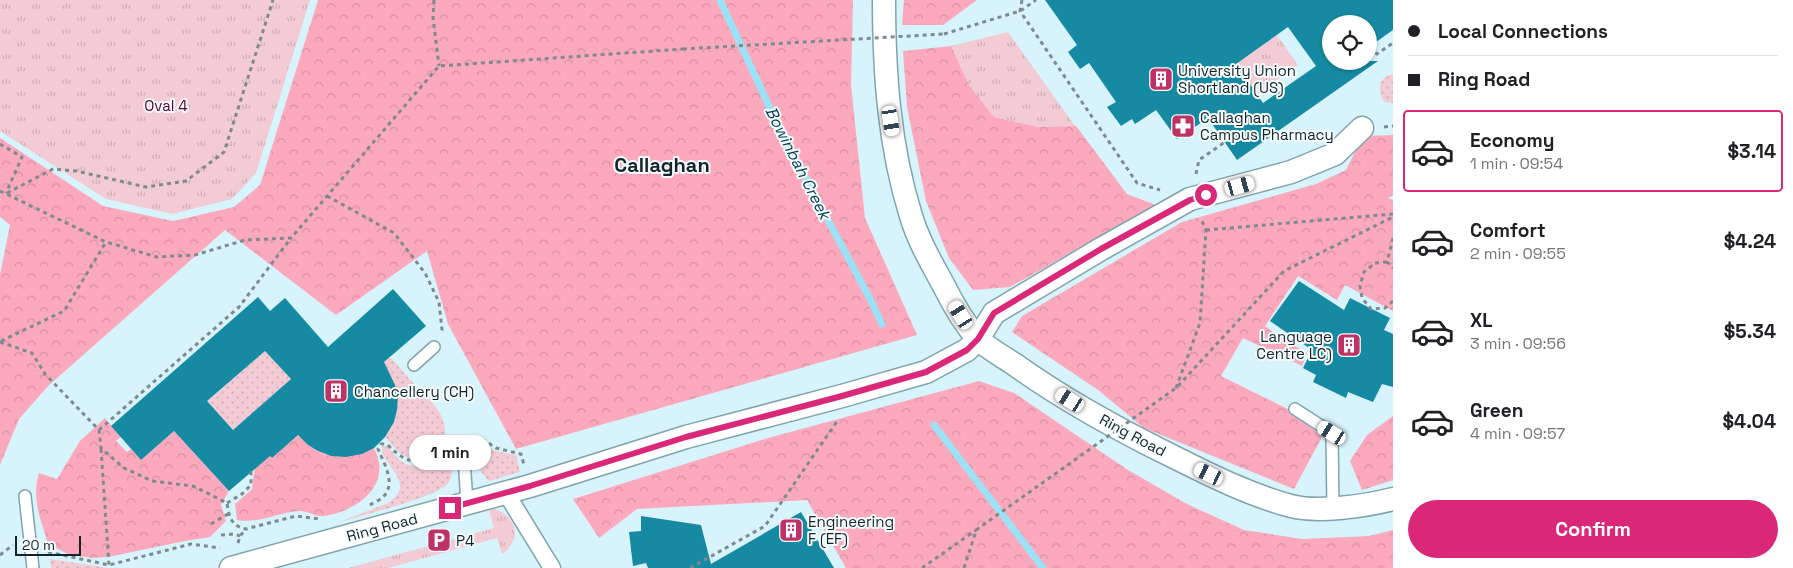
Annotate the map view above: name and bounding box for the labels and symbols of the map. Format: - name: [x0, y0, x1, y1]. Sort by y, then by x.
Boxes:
- place label: University Union Shortland (US): [1178, 61, 1296, 98]
- building icon: University Union Shortland (US): [1148, 66, 1174, 92]
- park label: Oval 4: [144, 96, 188, 115]
- water label: Bowinbah Creek: [761, 103, 837, 225]
- car: [881, 105, 900, 137]
- place label: Callaghan Campus Pharmacy: [1200, 108, 1334, 144]
- pharmacy icon: Callaghan Campus Pharmacy: [1170, 113, 1196, 139]
- district label: Callaghan: [614, 152, 710, 178]
- car: [1223, 175, 1256, 197]
- route start: [1195, 184, 1217, 206]
- car: [946, 298, 975, 332]
- place label: Language Centre LC): [1256, 327, 1332, 364]
- building icon: Language Centre LC): [1336, 332, 1362, 358]
- building icon: Chancellery (CH): [323, 378, 349, 404]
- place label: Chancellery (CH): [354, 382, 474, 402]
- car: [1053, 386, 1086, 414]
- street label: Ring Road: [1096, 410, 1170, 460]
- car: [1315, 419, 1348, 447]
- callout: 1 min: [409, 436, 491, 470]
- car: [1192, 461, 1225, 487]
- route end: [439, 497, 461, 519]
- street label: Ring Road: [344, 508, 420, 546]
- place label: Engineering F (EF): [808, 512, 894, 549]
- building icon: Engineering F (EF): [778, 517, 804, 543]
- parking icon: P4: [426, 527, 452, 553]
- place label: P4: [456, 531, 474, 550]
- scale bar: [15, 533, 81, 556]

